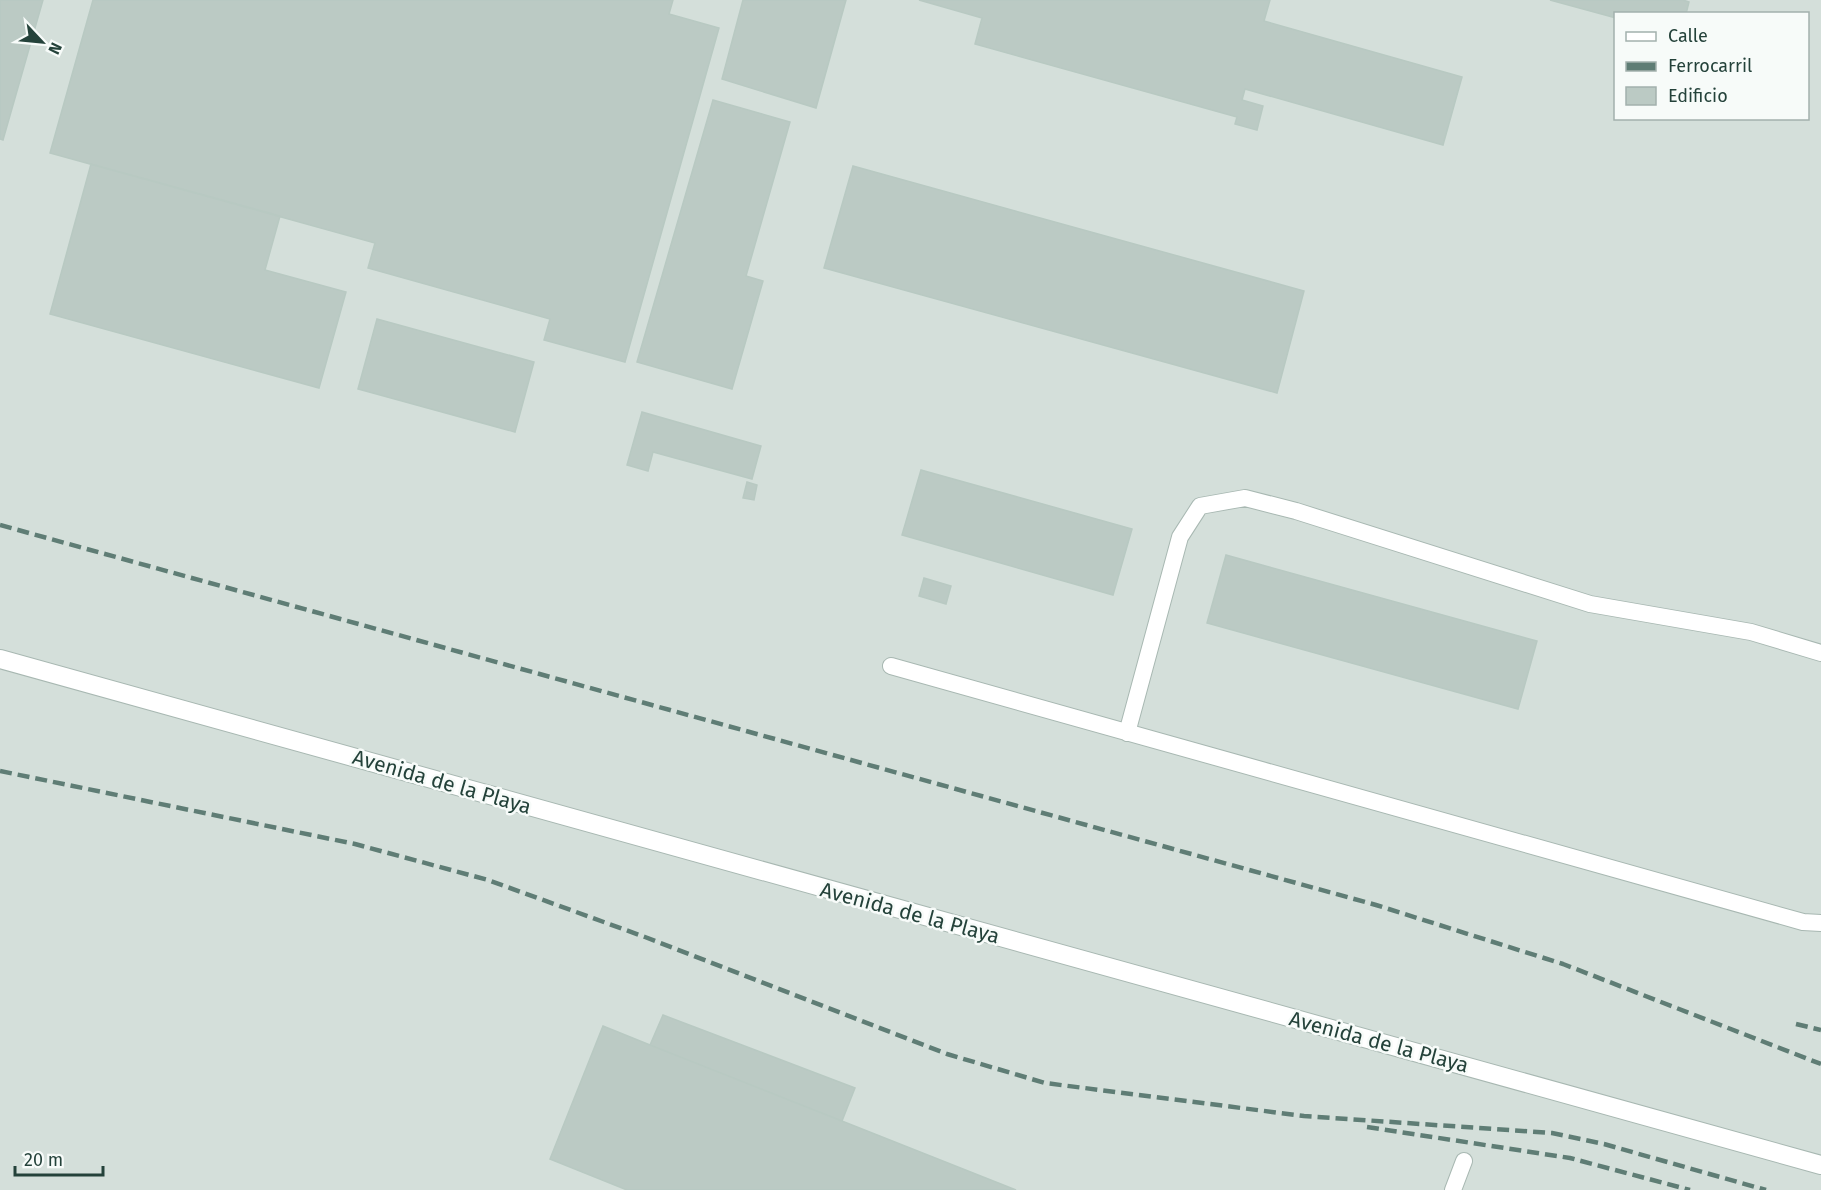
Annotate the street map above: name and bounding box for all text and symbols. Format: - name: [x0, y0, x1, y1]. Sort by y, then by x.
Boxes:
- north arrow: [12, 12, 72, 72]
- legend: [1614, 12, 1809, 120]
- text: Calle: [1668, 25, 1708, 47]
- text: N: [44, 39, 66, 57]
- text: Ferrocarril: [1668, 55, 1752, 77]
- text: Edificio: [1668, 85, 1728, 107]
- street label: Avenida de la Playa: [350, 744, 534, 820]
- street label: Avenida de la Playa: [817, 877, 1003, 949]
- street label: Avenida de la Playa: [1286, 1006, 1472, 1078]
- scale bar: [15, 1139, 104, 1177]
- text: 20 m: [24, 1149, 63, 1171]

